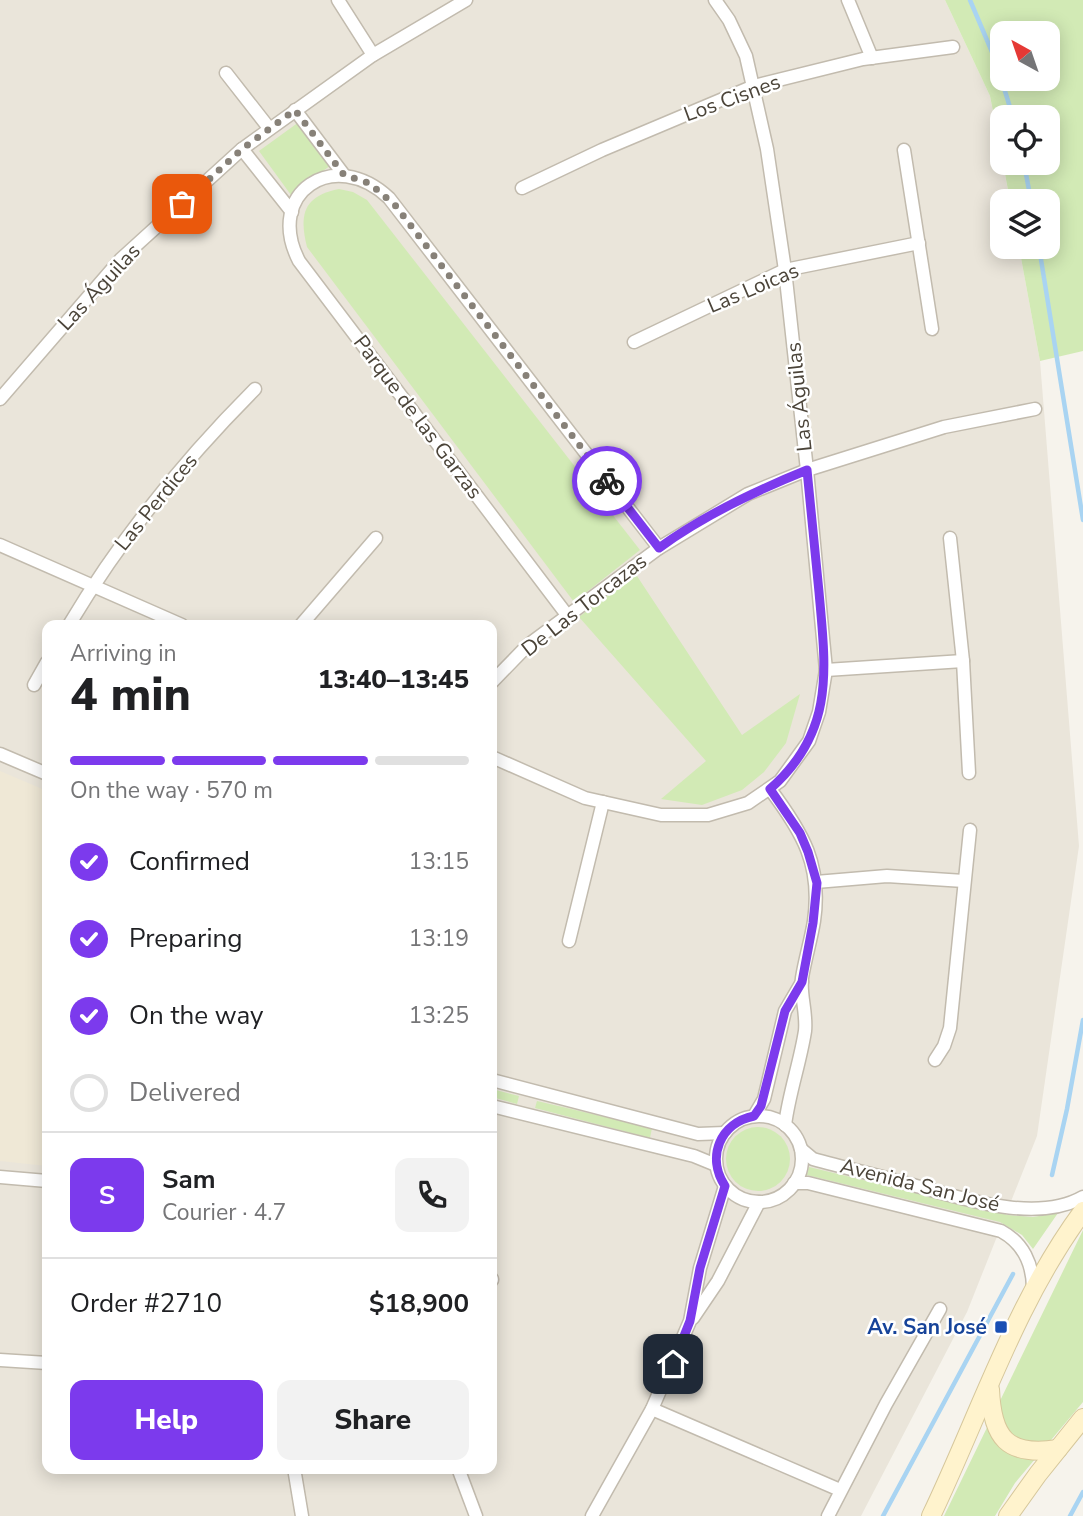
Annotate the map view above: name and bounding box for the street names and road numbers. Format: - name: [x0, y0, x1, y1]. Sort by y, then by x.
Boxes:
- street label: Los Cisnes: [680, 68, 784, 128]
- street label: Las Águilas: [51, 237, 147, 337]
- street label: Las Loicas: [703, 256, 803, 320]
- street label: Parque de las Garzas: [347, 329, 489, 505]
- street label: Las Águilas: [779, 341, 819, 453]
- street label: Las Perdices: [108, 448, 204, 556]
- street label: De Las Torcazas: [516, 547, 652, 663]
- street label: Avenida San José: [837, 1152, 1003, 1218]

